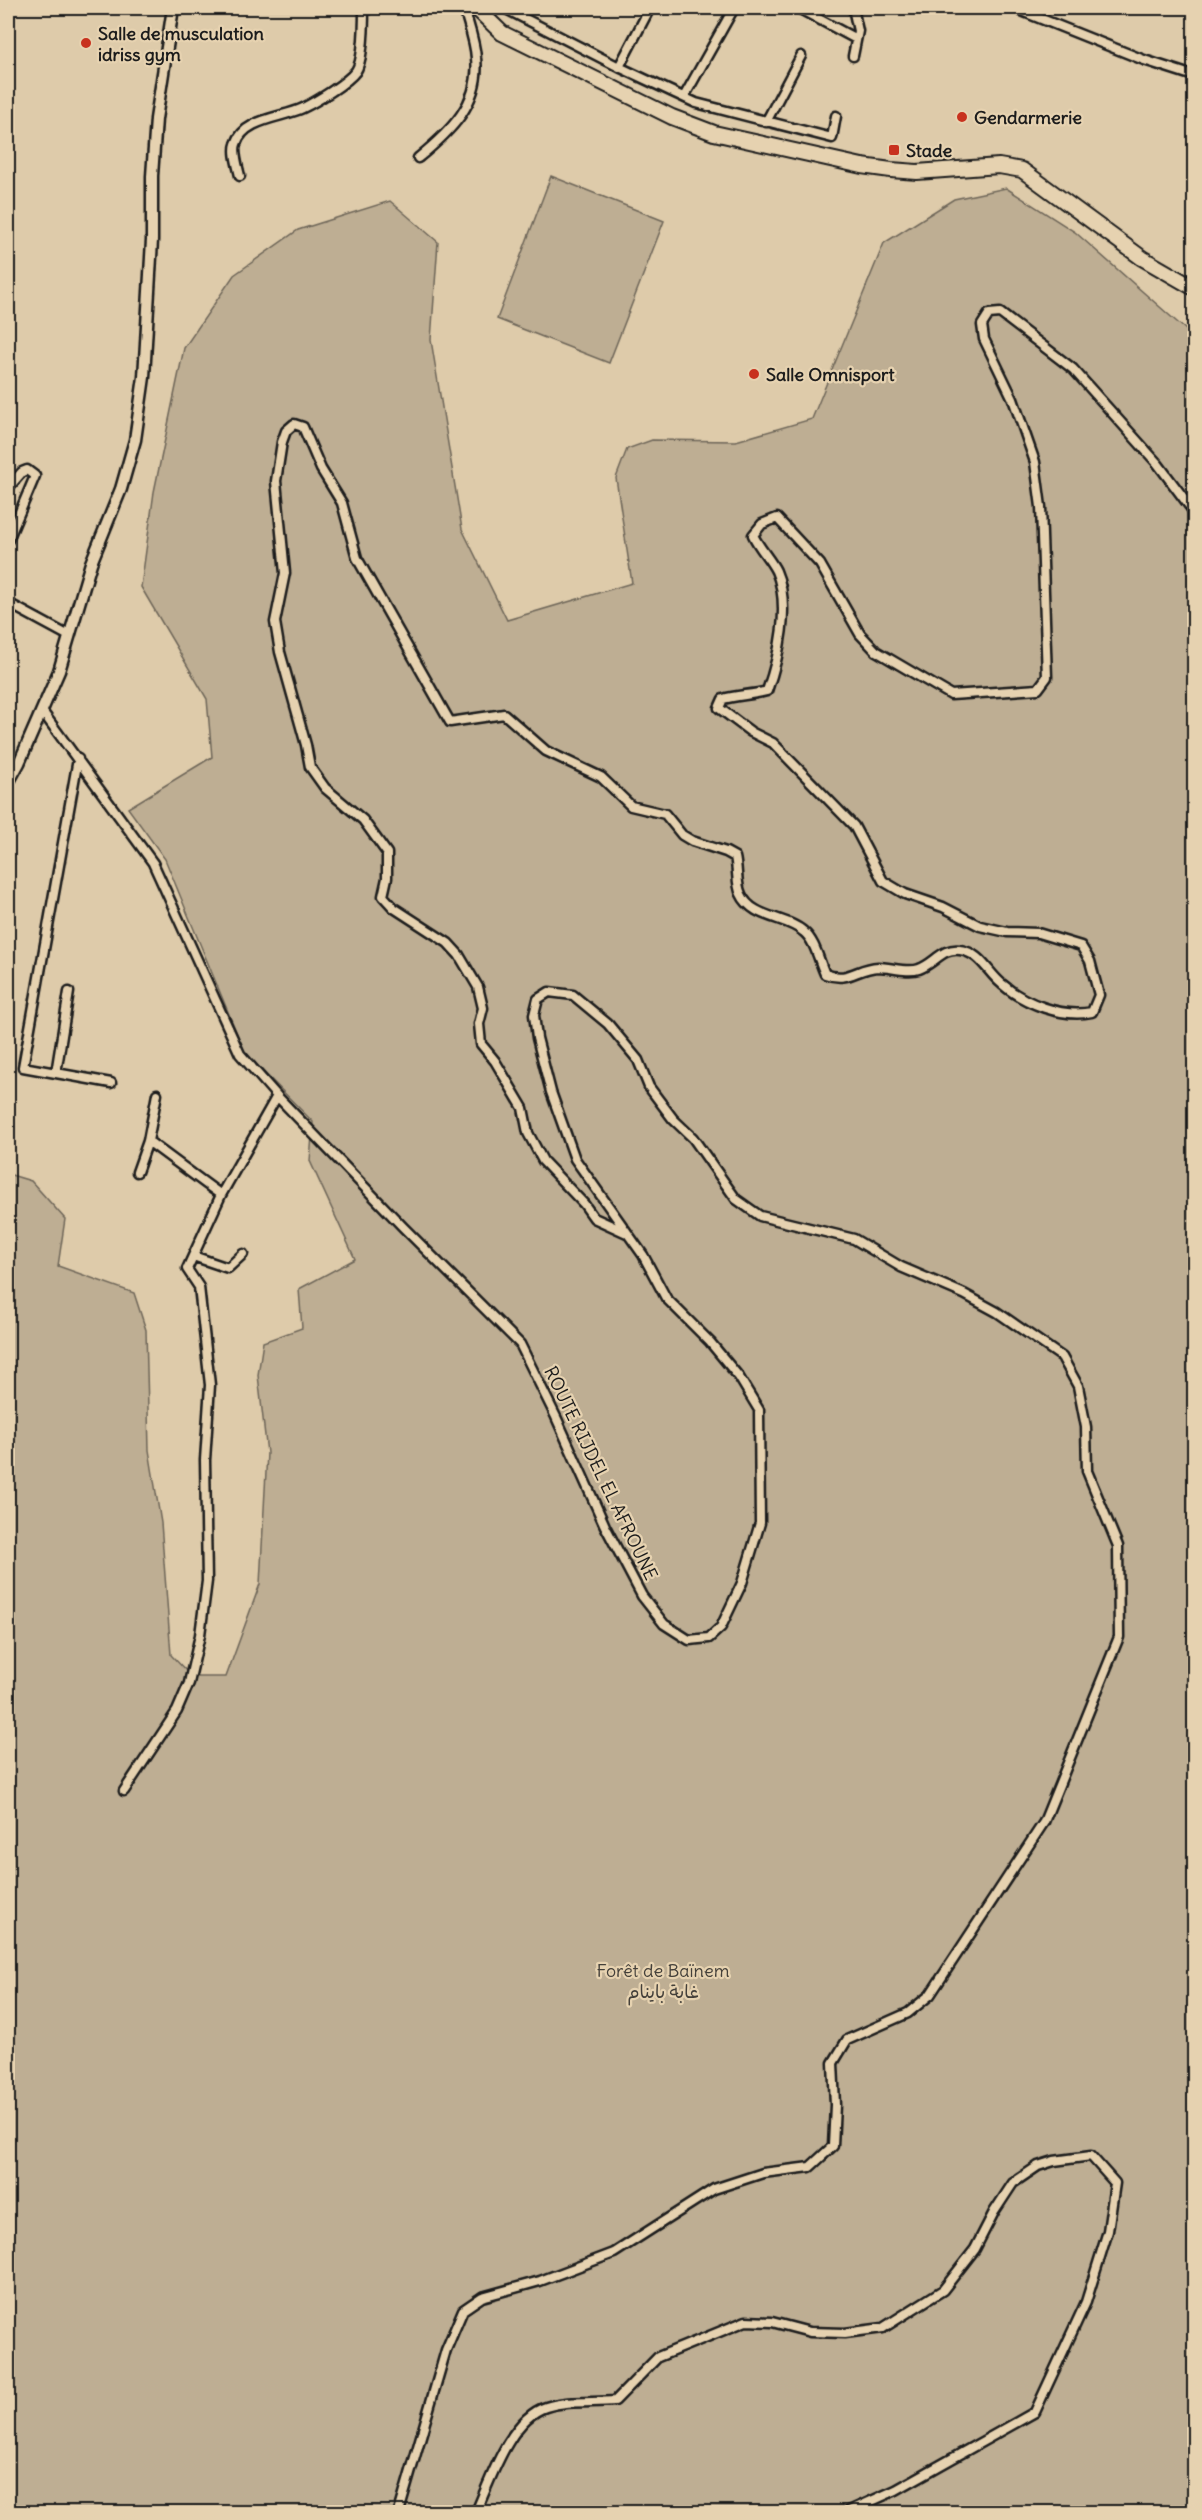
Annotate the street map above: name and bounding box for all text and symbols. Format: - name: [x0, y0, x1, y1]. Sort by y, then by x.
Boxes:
- place label: Salle de musculation idriss gym: [98, 22, 264, 66]
- marker: Salle de musculation idriss gym: [79, 36, 93, 50]
- place label: Gendarmerie: [974, 106, 1082, 129]
- marker: Gendarmerie: [955, 110, 969, 124]
- place label: Stade: [906, 139, 952, 162]
- marker: Stade: [887, 143, 901, 157]
- place label: Salle Omnisport: [766, 363, 895, 386]
- marker: Salle Omnisport: [747, 367, 761, 381]
- street label: ROUTE RIJDEL EL AFROUNE: [539, 1362, 663, 1584]
- park label: Forêt de Baïnem غابة باينام: [597, 1959, 730, 2006]

